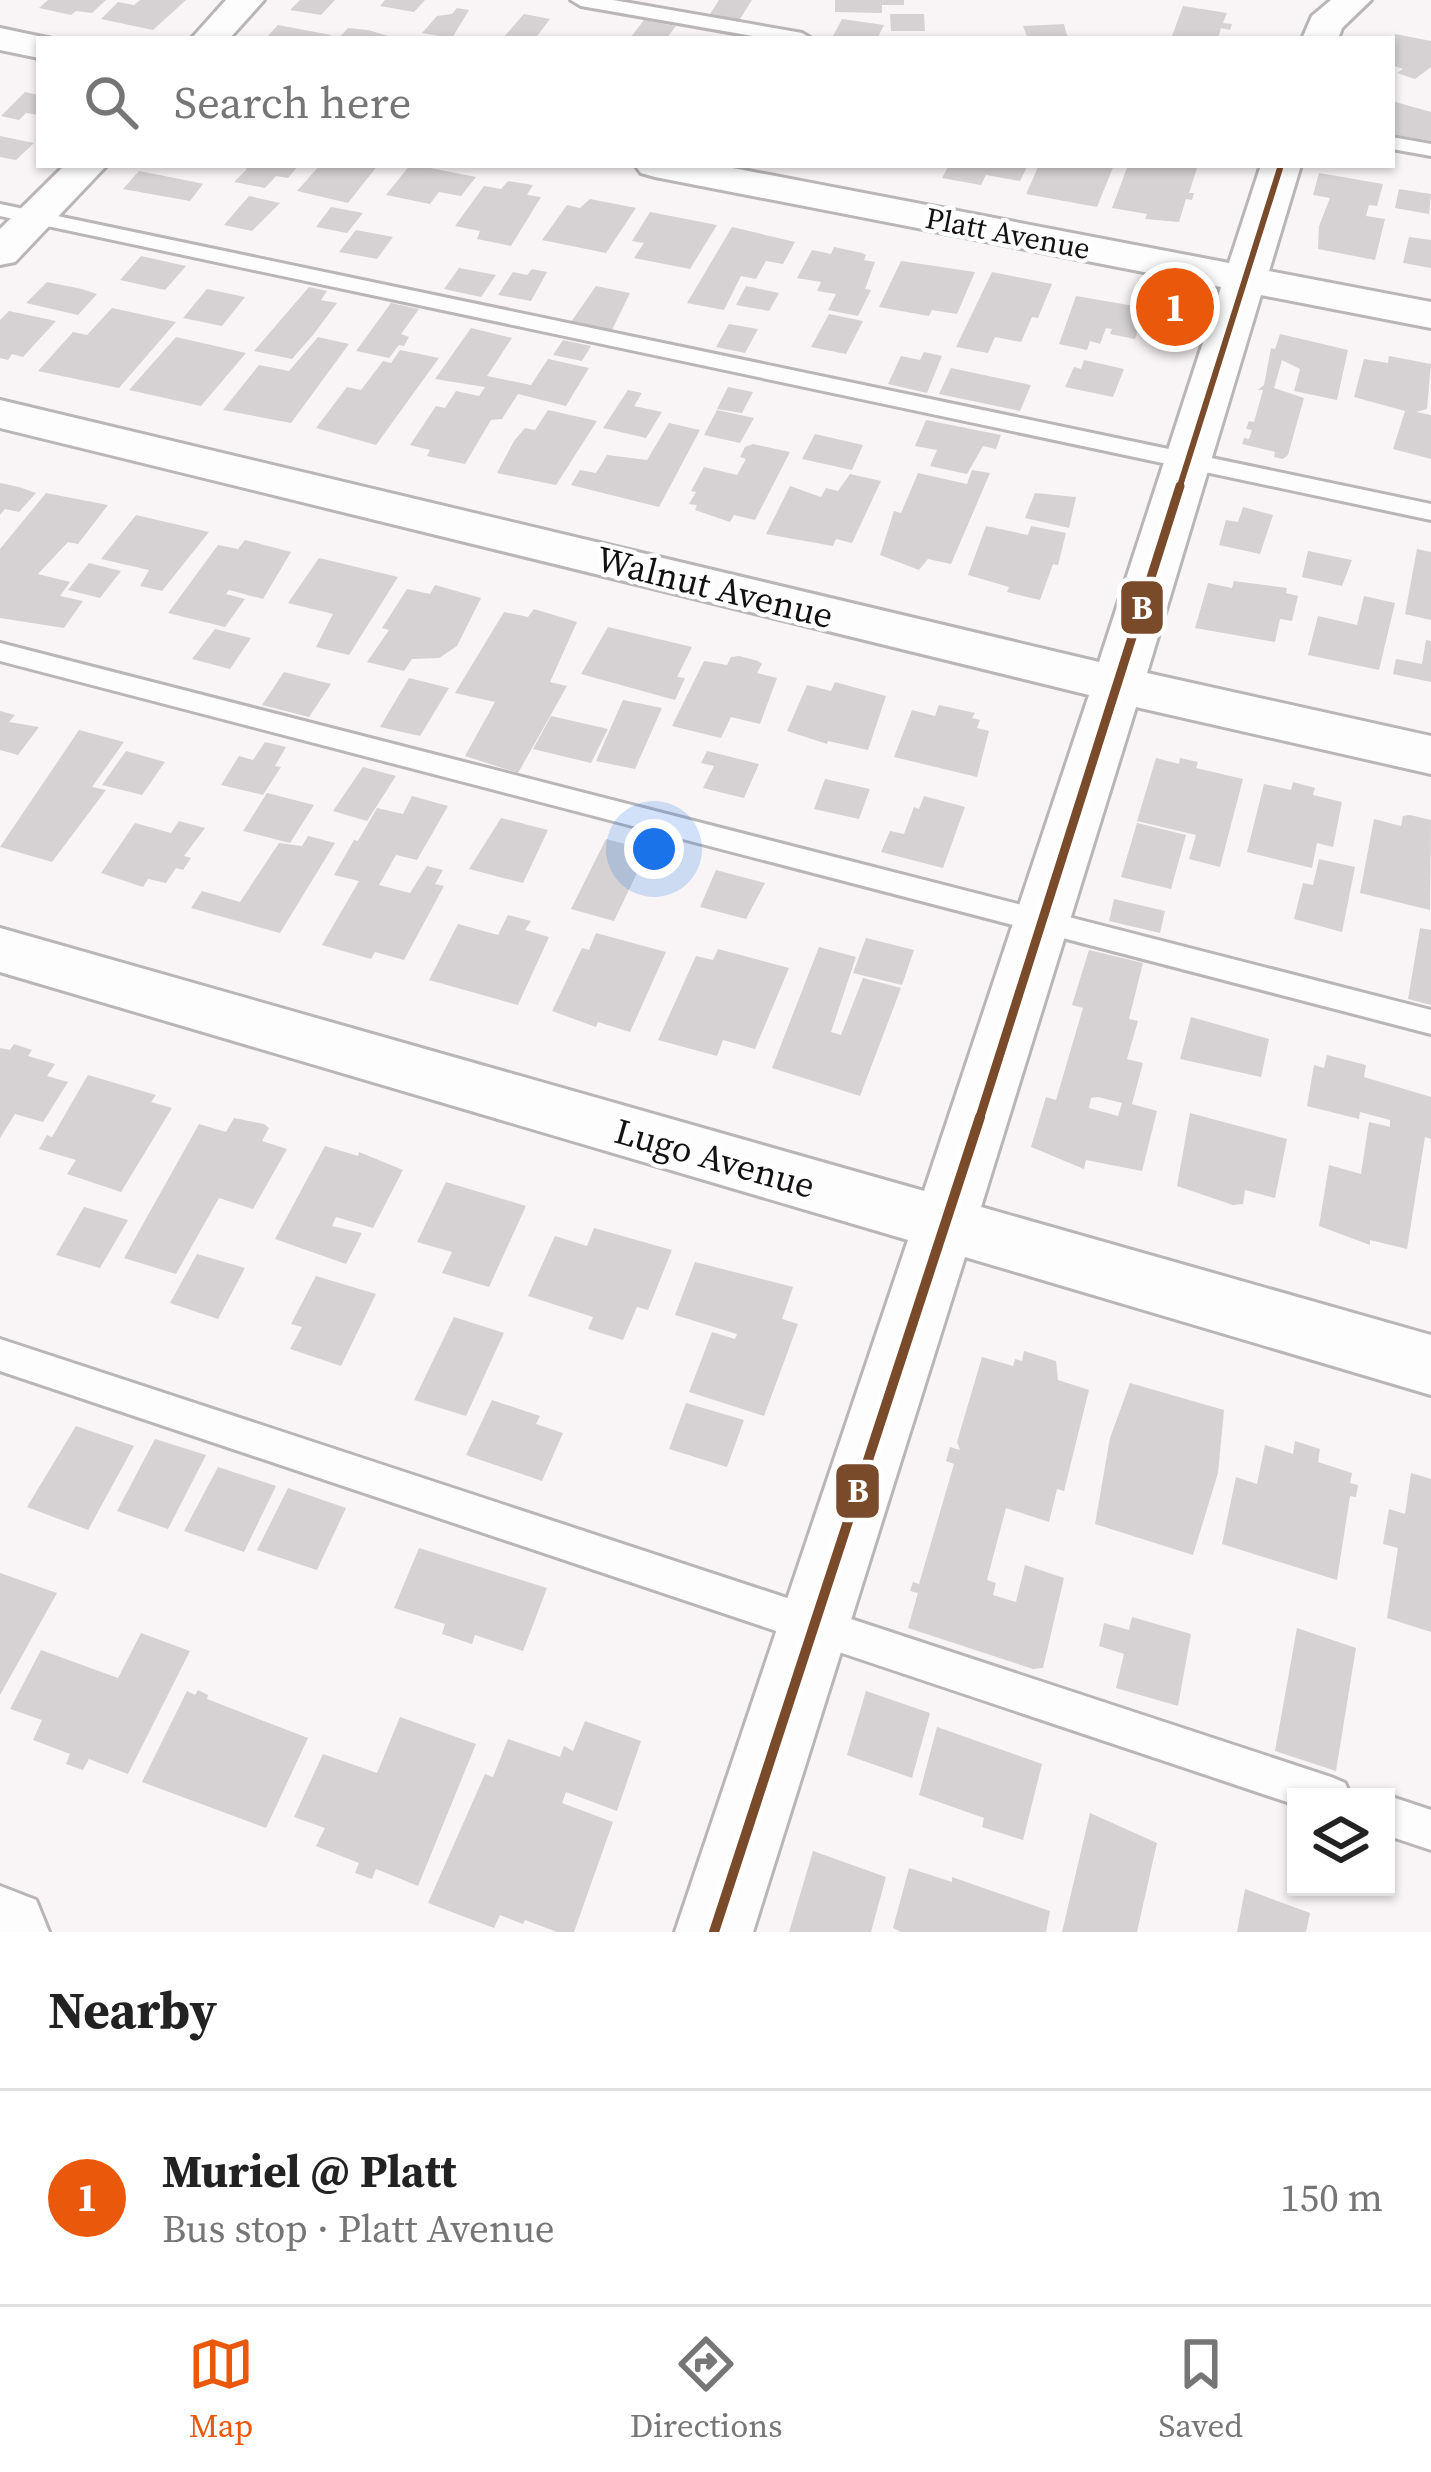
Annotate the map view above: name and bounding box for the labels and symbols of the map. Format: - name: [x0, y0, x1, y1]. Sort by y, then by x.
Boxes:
- street label: Platt Avenue: [922, 197, 1094, 269]
- pin: 1: [1136, 262, 1214, 352]
- street label: Walnut Avenue: [592, 534, 838, 640]
- line badge: B: [1119, 579, 1165, 636]
- text: B: [1131, 585, 1153, 630]
- your location: [624, 819, 684, 879]
- street label: Lugo Avenue: [609, 1106, 821, 1210]
- line badge: B: [834, 1462, 881, 1520]
- text: B: [847, 1468, 869, 1513]

